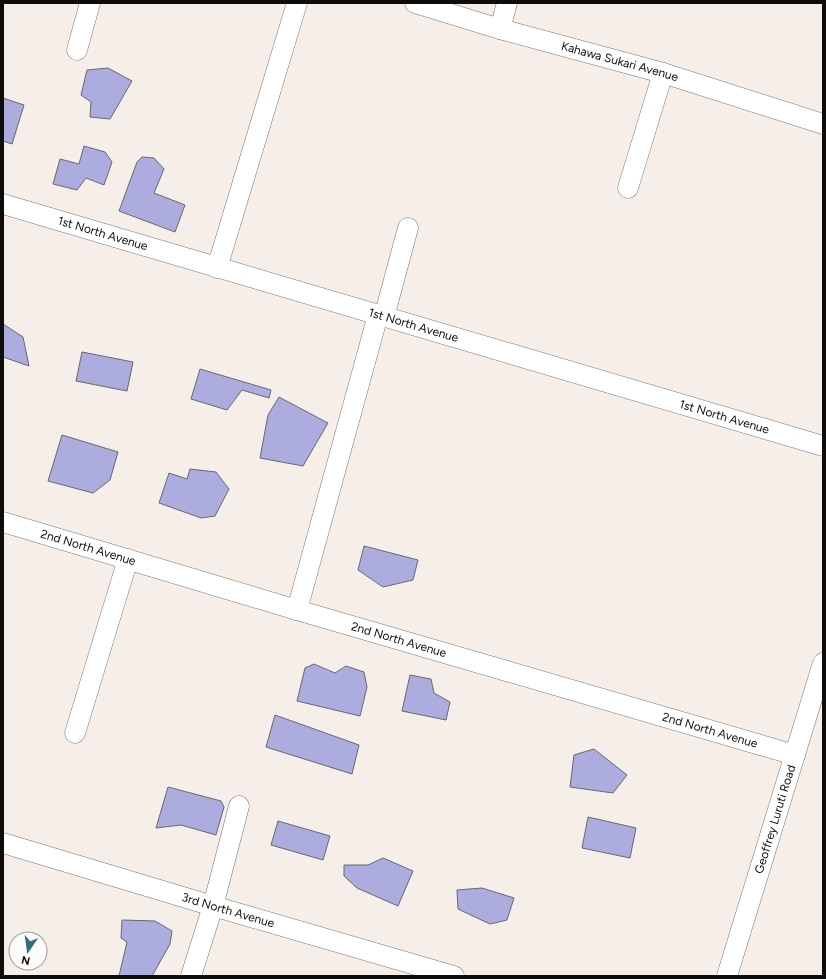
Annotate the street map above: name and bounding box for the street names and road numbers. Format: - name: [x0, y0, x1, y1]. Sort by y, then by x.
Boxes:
- street label: Kahawa Sukari Avenue: [560, 39, 680, 85]
- street label: 1st North Avenue: [56, 214, 150, 253]
- street label: 1st North Avenue: [367, 305, 461, 345]
- street label: 1st North Avenue: [678, 397, 771, 437]
- street label: 2nd North Avenue: [39, 527, 138, 568]
- street label: 2nd North Avenue: [350, 619, 449, 660]
- street label: 2nd North Avenue: [661, 710, 760, 751]
- street label: Geoffrey Luruti Road: [752, 763, 798, 875]
- street label: 3rd North Avenue: [180, 890, 276, 931]

